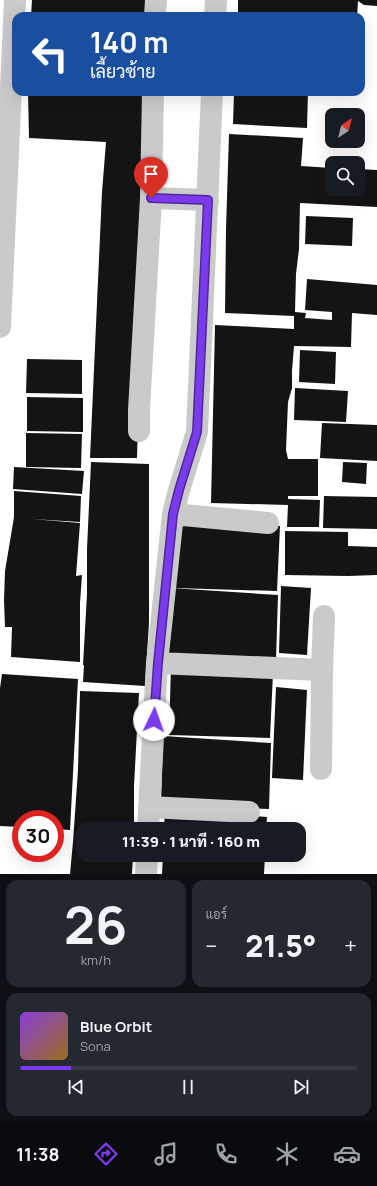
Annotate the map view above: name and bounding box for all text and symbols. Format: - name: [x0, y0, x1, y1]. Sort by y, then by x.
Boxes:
- text: 140 m: [90, 23, 169, 61]
- icon: left: [24, 28, 76, 80]
- text: เลี้ยวซ้าย: [90, 59, 156, 83]
- north arrow: [325, 108, 365, 148]
- map controls: [325, 108, 365, 196]
- button: search: [325, 156, 365, 196]
- pin: [134, 157, 168, 198]
- icon: arrive: [140, 163, 162, 185]
- position arrow: [133, 699, 175, 741]
- speed limit sign: 30: [12, 810, 64, 862]
- text: 11:39 · 1 นาที · 160 m: [122, 831, 260, 852]
- text: 26: [64, 889, 127, 960]
- text: แอร์: [206, 905, 227, 923]
- text: 21.5°: [245, 925, 317, 966]
- text: −: [206, 931, 217, 961]
- text: +: [344, 931, 357, 961]
- text: km/h: [81, 951, 111, 969]
- text: Blue Orbit: [80, 1016, 152, 1037]
- text: Sona: [80, 1037, 111, 1055]
- icon: previous: [65, 1076, 87, 1098]
- icon: pause: [177, 1076, 199, 1098]
- icon: next: [290, 1076, 312, 1098]
- icon: directions: [92, 1140, 120, 1168]
- icon: music: [152, 1140, 180, 1168]
- icon: phone: [212, 1140, 240, 1168]
- icon: climate: [273, 1140, 301, 1168]
- icon: car: [333, 1140, 361, 1168]
- text: 11:38: [16, 1142, 60, 1166]

